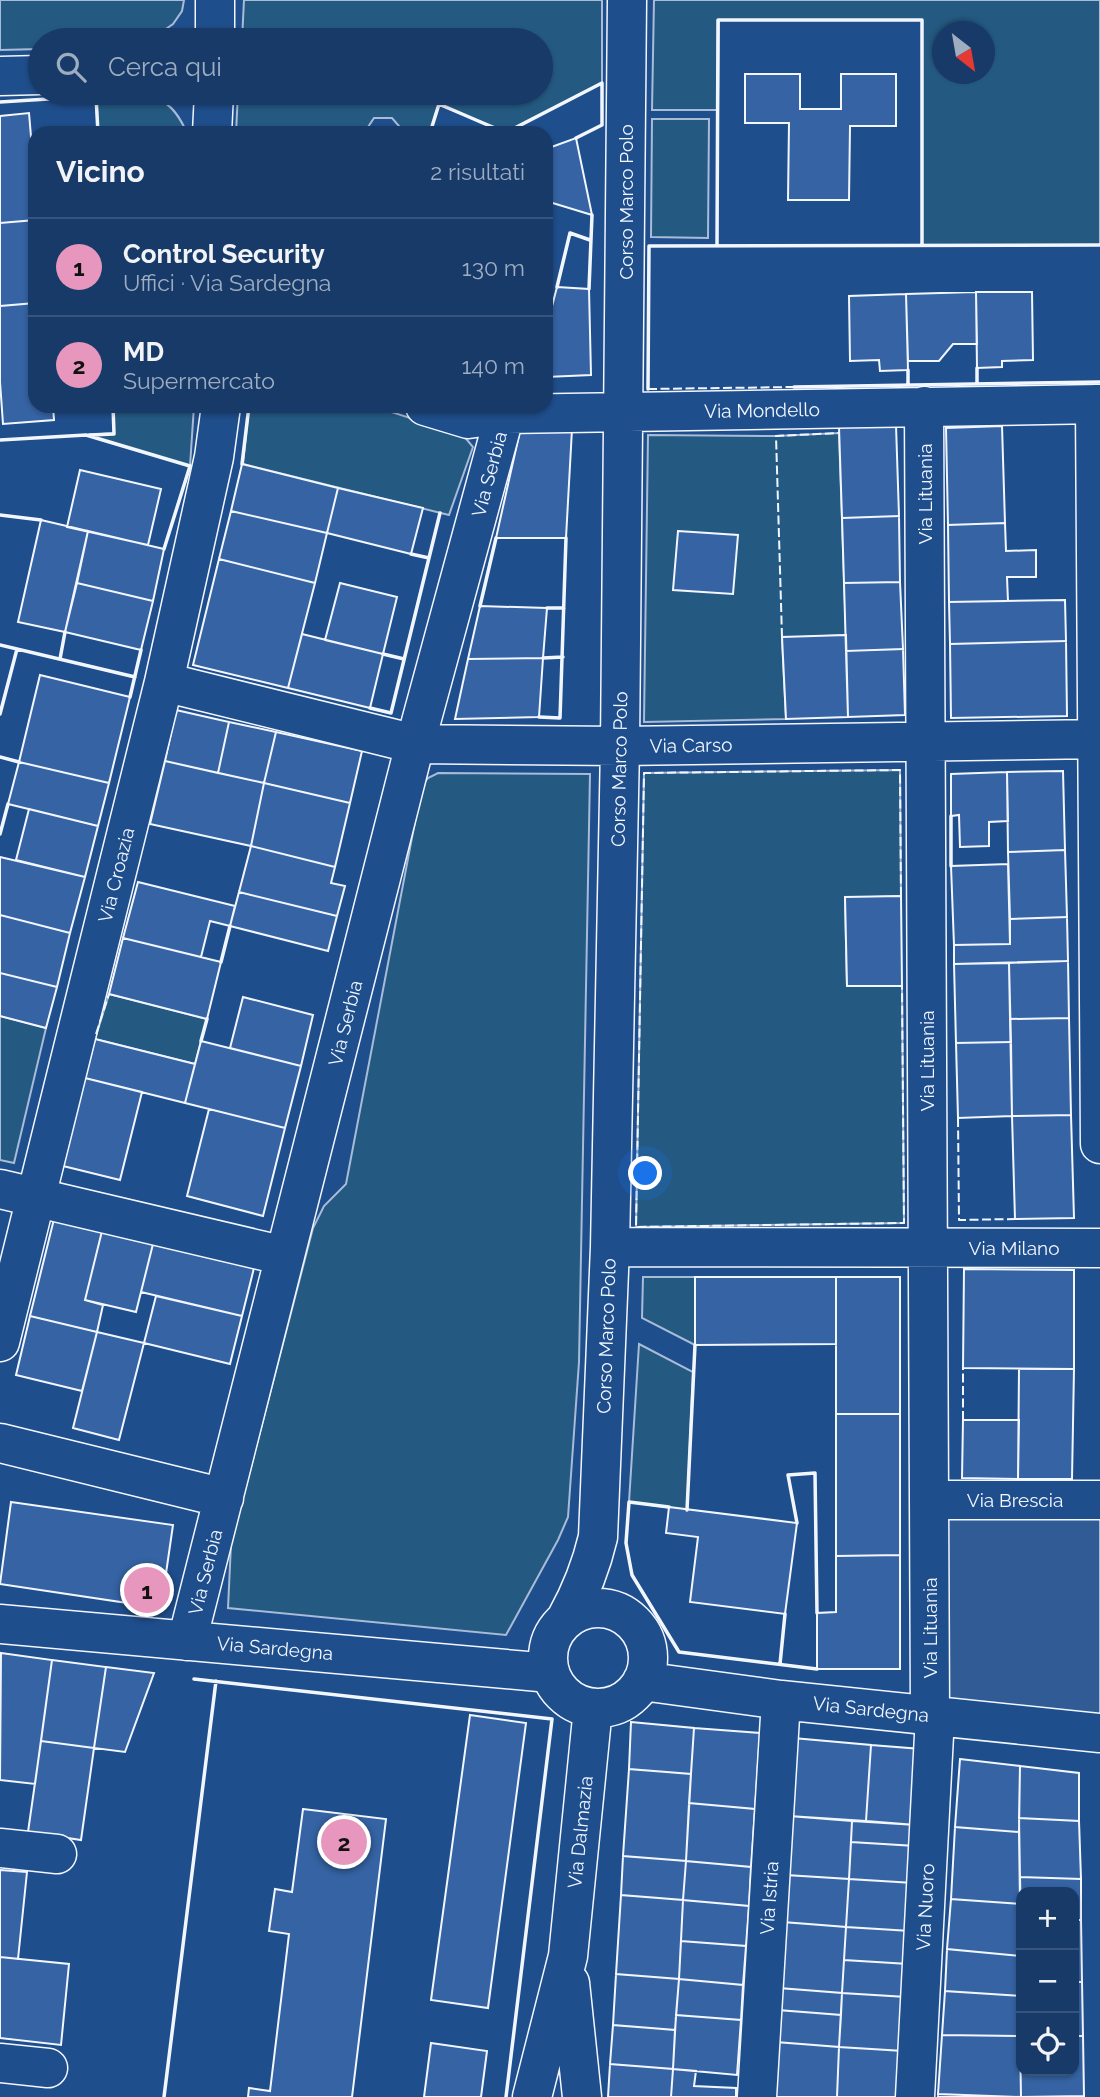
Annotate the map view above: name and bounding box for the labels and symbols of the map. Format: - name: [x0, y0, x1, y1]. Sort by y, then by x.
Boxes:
- north arrow: [932, 21, 995, 84]
- street label: Corso Marco Polo: [615, 124, 637, 280]
- street label: Via Mondello: [704, 398, 820, 422]
- street label: Via Serbia: [467, 429, 511, 519]
- street label: Via Lituania: [914, 443, 936, 545]
- street label: Corso Marco Polo: [607, 691, 631, 847]
- street label: Via Carso: [649, 733, 733, 757]
- street label: Via Croazia: [94, 825, 138, 925]
- street label: Via Serbia: [324, 978, 366, 1068]
- street label: Via Lituania: [916, 1010, 938, 1112]
- your location: [628, 1156, 662, 1190]
- street label: Via Milano: [969, 1237, 1059, 1259]
- street label: Corso Marco Polo: [592, 1258, 620, 1414]
- street label: Via Brescia: [967, 1489, 1063, 1511]
- street label: Via Serbia: [184, 1527, 226, 1617]
- pin: 1: [124, 1564, 170, 1616]
- street label: Via Lituania: [919, 1577, 941, 1679]
- street label: Via Sardegna: [216, 1632, 334, 1664]
- street label: Via Sardegna: [812, 1692, 930, 1726]
- street label: Via Dalmazia: [563, 1775, 597, 1889]
- pin: 2: [321, 1816, 367, 1868]
- street label: Via Istria: [755, 1861, 783, 1935]
- street label: Via Nuoro: [912, 1863, 938, 1951]

